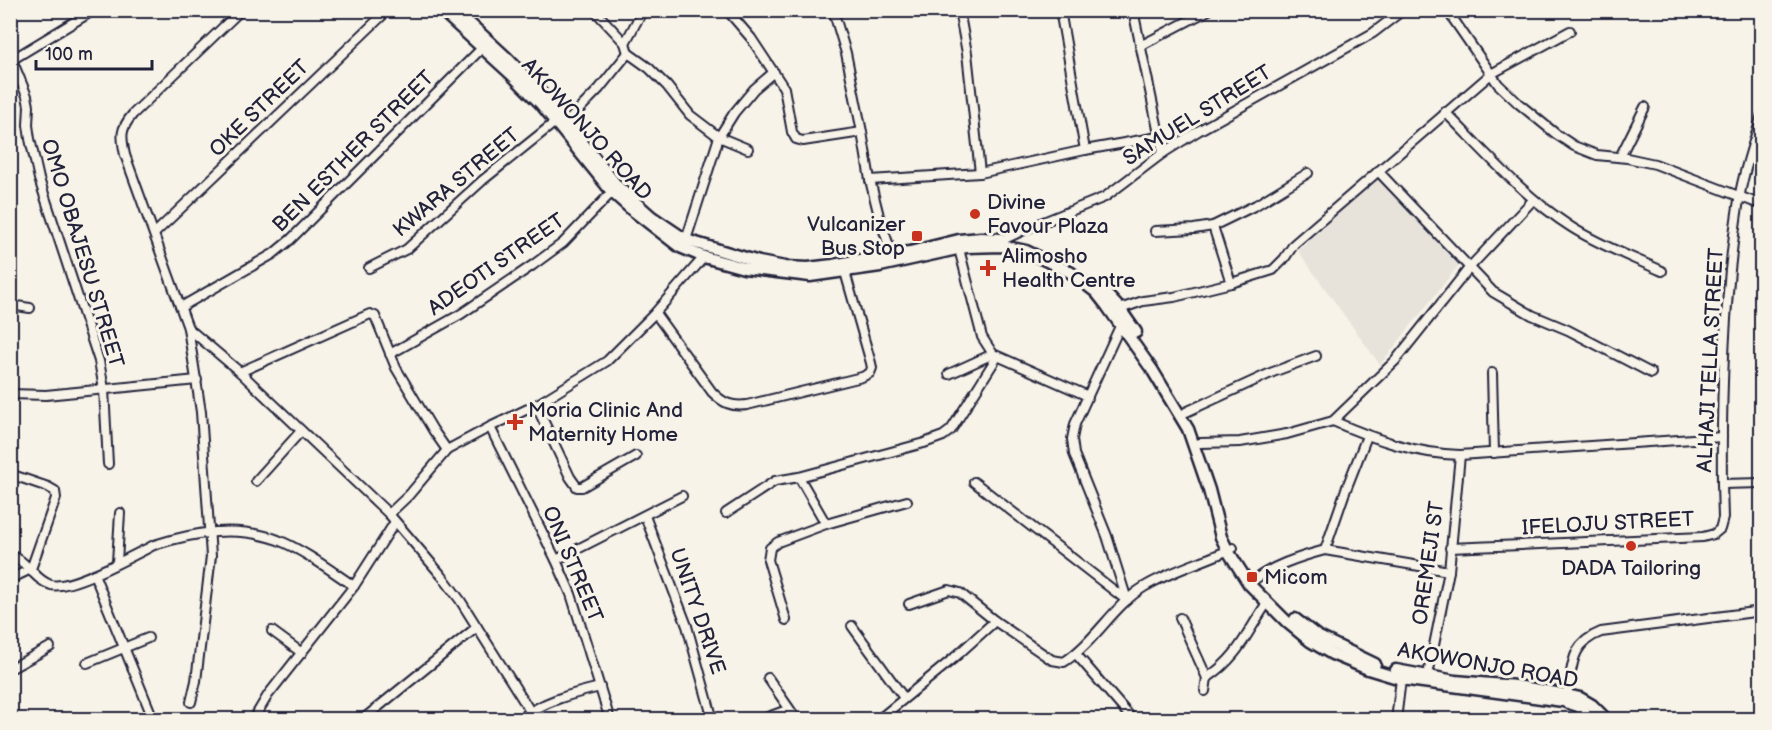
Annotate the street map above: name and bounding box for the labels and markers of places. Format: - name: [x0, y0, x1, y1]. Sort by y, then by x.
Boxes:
- place label: Divine Favour Plaza: [987, 190, 1109, 239]
- marker: Divine Favour Plaza: [968, 207, 982, 221]
- place label: Vulcanizer Bus Stop: [807, 212, 905, 261]
- marker: Vulcanizer Bus Stop: [910, 229, 924, 243]
- place label: Alimosho Health Centre: [1002, 244, 1135, 293]
- marker: Alimosho Health Centre: [979, 259, 997, 277]
- place label: Moria Clinic And Maternity Home: [528, 398, 683, 447]
- marker: Moria Clinic And Maternity Home: [506, 413, 524, 431]
- marker: DADA Tailoring: [1624, 539, 1638, 553]
- place label: DADA Tailoring: [1561, 556, 1701, 581]
- place label: Micom: [1264, 565, 1328, 590]
- marker: Micom: [1245, 570, 1259, 584]

